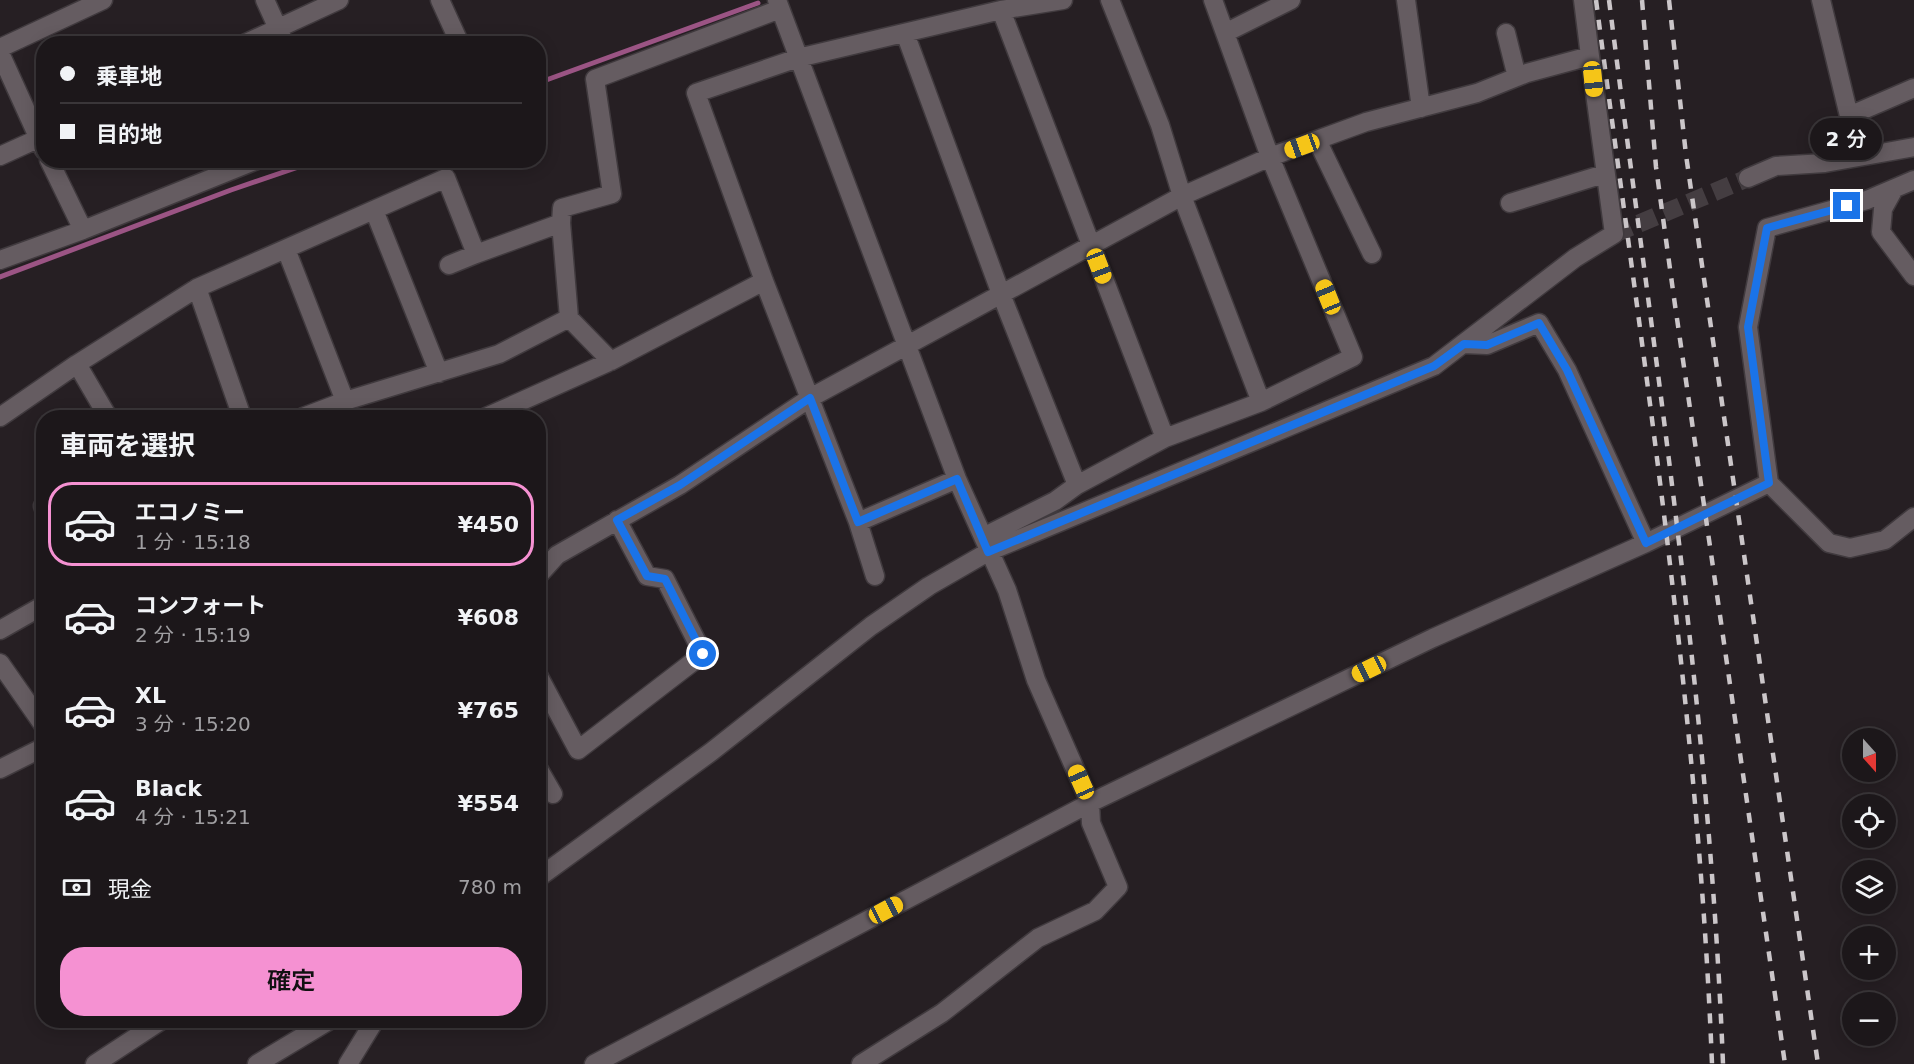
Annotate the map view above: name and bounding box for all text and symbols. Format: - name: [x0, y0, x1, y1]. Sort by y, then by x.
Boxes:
- car: [1582, 60, 1604, 98]
- text: 乗車地: [96, 64, 162, 89]
- callout: 2 分: [1811, 119, 1883, 161]
- text: 目的地: [96, 122, 162, 147]
- text: 2 分: [1826, 127, 1866, 151]
- car: [1282, 131, 1322, 161]
- route end: [1833, 192, 1860, 219]
- car: [1084, 246, 1114, 286]
- car: [1313, 277, 1343, 317]
- text: 車両を選択: [60, 430, 195, 461]
- icon: car: [63, 497, 117, 551]
- text: エコノミー: [135, 500, 245, 525]
- text: ¥450: [458, 512, 519, 537]
- text: 1 分 · 15:18: [135, 530, 251, 554]
- icon: car: [63, 590, 117, 644]
- text: コンフォート: [135, 593, 266, 618]
- text: ¥608: [458, 605, 519, 630]
- text: 2 分 · 15:19: [135, 623, 251, 647]
- route start: [689, 640, 716, 667]
- car: [1349, 653, 1389, 685]
- icon: car: [63, 683, 117, 737]
- text: XL: [135, 683, 166, 708]
- text: ¥765: [458, 698, 519, 723]
- text: 3 分 · 15:20: [135, 712, 251, 736]
- north arrow: [1842, 728, 1896, 782]
- map controls: [1842, 728, 1896, 1046]
- car: [1065, 762, 1097, 802]
- icon: car: [63, 776, 117, 830]
- text: Black: [135, 776, 202, 801]
- text: ¥554: [458, 791, 519, 816]
- button: locate: [1842, 794, 1896, 848]
- text: 4 分 · 15:21: [135, 805, 251, 829]
- button: layers: [1842, 860, 1896, 914]
- icon: cash: [60, 871, 93, 904]
- text: 780 m: [458, 875, 522, 899]
- text: 現金: [108, 877, 152, 902]
- car: [866, 894, 906, 926]
- button: +: [1842, 926, 1896, 980]
- button: 確定: [60, 947, 522, 1016]
- button: −: [1842, 992, 1896, 1046]

